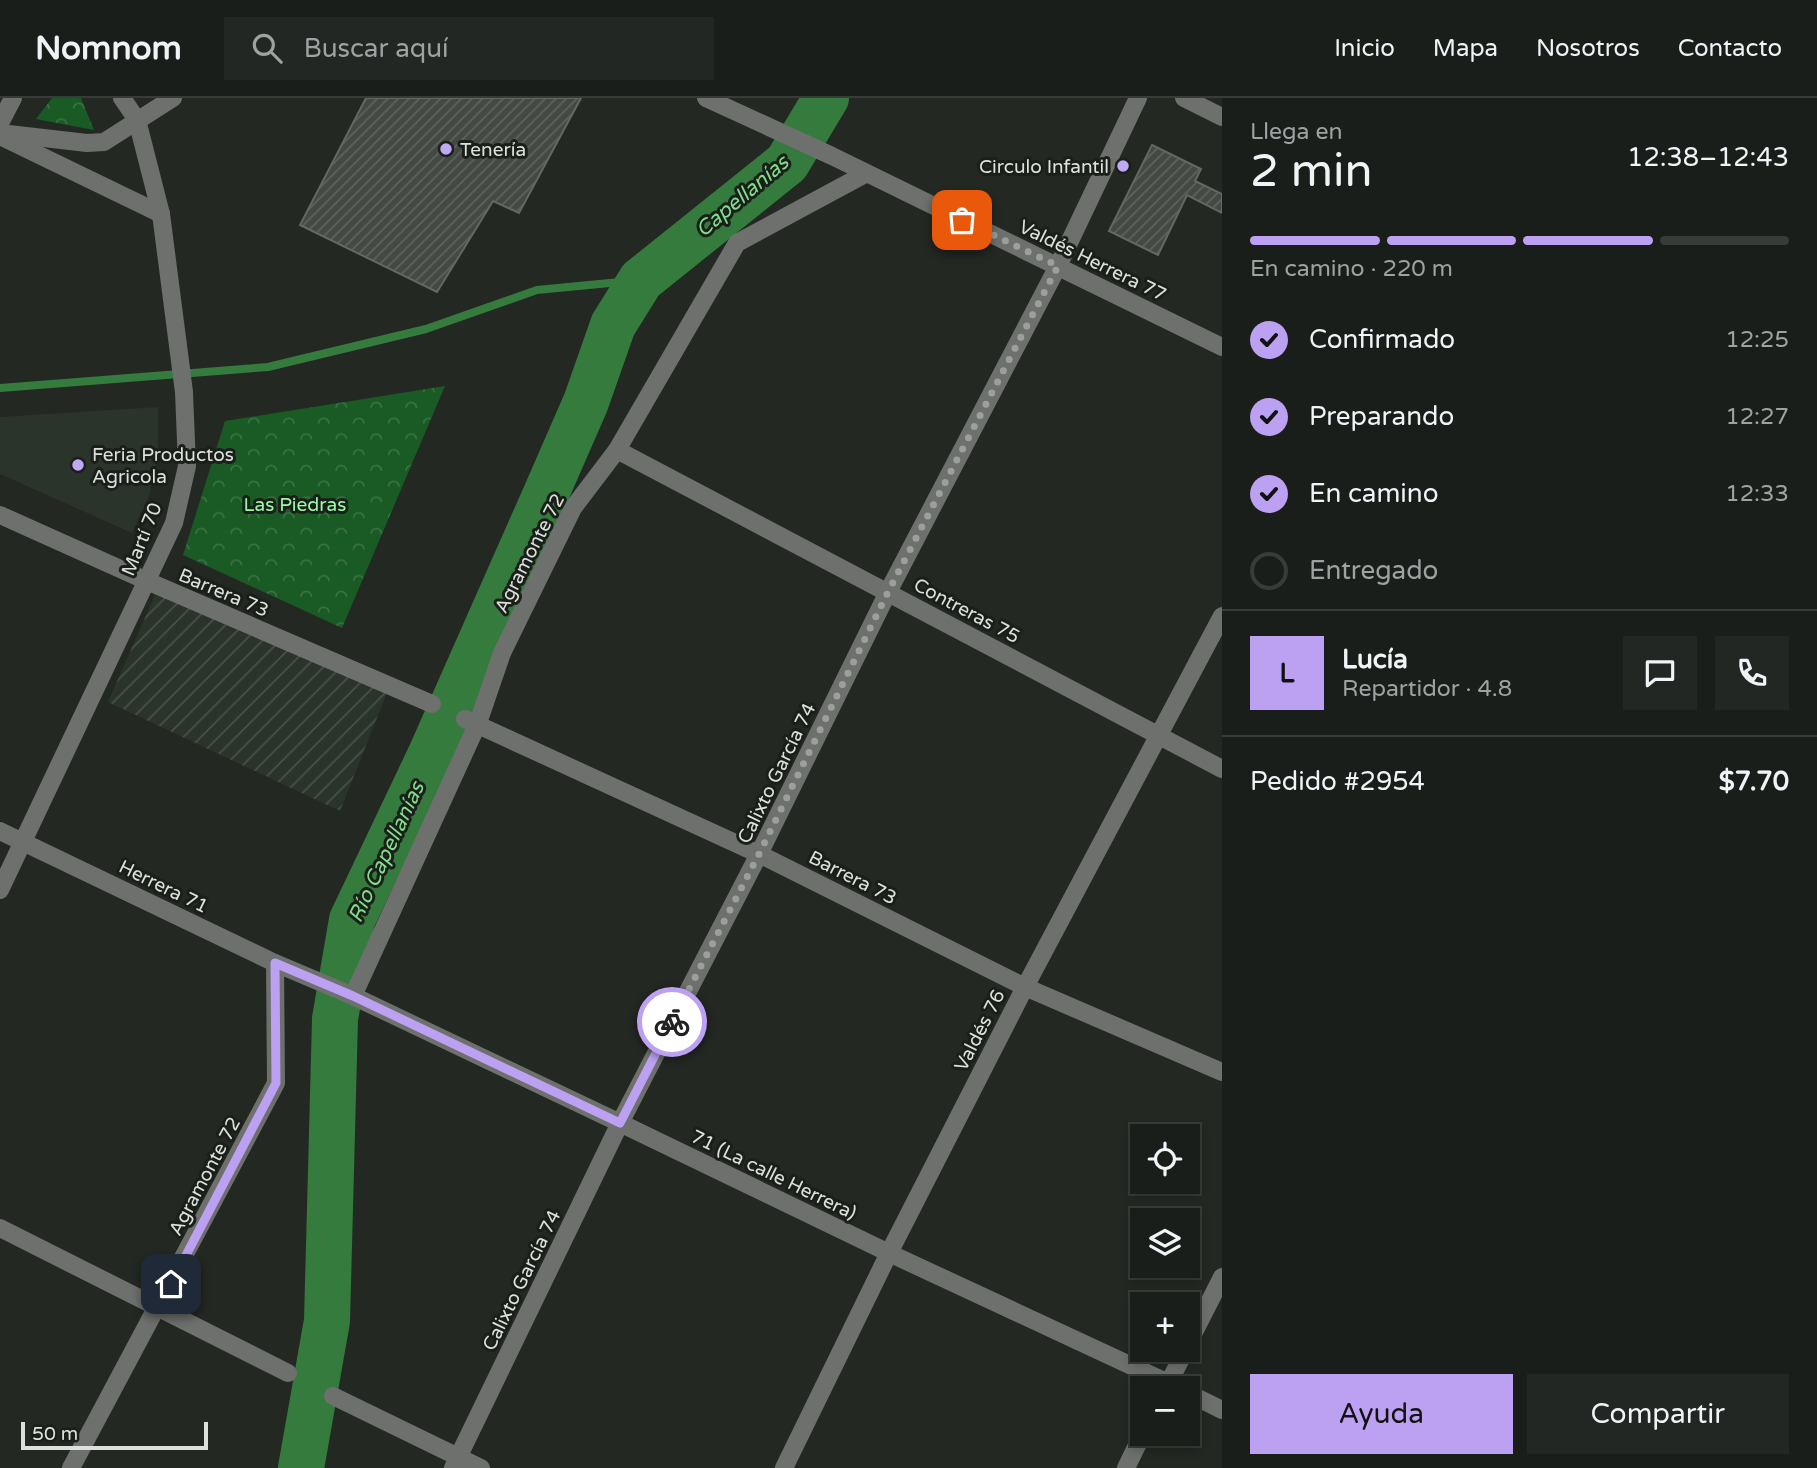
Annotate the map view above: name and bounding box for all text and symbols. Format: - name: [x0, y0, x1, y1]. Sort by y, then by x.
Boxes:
- search box: [224, 17, 714, 80]
- text: Nomnom: [35, 29, 182, 68]
- icon: search: [248, 29, 286, 67]
- text: Buscar aquí: [304, 33, 449, 64]
- text: Inicio: [1334, 34, 1395, 63]
- text: Mapa: [1433, 34, 1498, 63]
- text: Nosotros: [1536, 34, 1640, 63]
- text: Contacto: [1678, 34, 1782, 63]
- text: Llega en: [1250, 118, 1342, 146]
- place label: Tenería: [460, 139, 526, 161]
- marker: Tenería: [438, 141, 454, 157]
- text: 12:38–12:43: [1627, 142, 1789, 173]
- text: 2 min: [1250, 144, 1373, 199]
- water label: Capellanías: [691, 149, 795, 243]
- place label: Circulo Infantil: [979, 156, 1109, 178]
- marker: Circulo Infantil: [1115, 158, 1131, 174]
- pin: [932, 190, 992, 250]
- icon: bag: [943, 201, 981, 239]
- street label: Valdés Herrera 77: [1015, 216, 1170, 306]
- text: En camino · 220 m: [1250, 255, 1453, 283]
- icon: check: [1250, 321, 1288, 359]
- text: Confirmado: [1309, 324, 1455, 355]
- text: 12:25: [1725, 326, 1789, 354]
- icon: check: [1250, 398, 1288, 436]
- text: Preparando: [1309, 401, 1454, 432]
- text: 12:27: [1725, 403, 1789, 431]
- place label: Feria Productos Agricola: [92, 444, 234, 488]
- marker: Feria Productos Agricola: [70, 457, 86, 473]
- icon: check: [1250, 475, 1288, 513]
- text: En camino: [1309, 478, 1438, 509]
- text: 12:33: [1725, 480, 1789, 508]
- street label: Agramonte 72: [490, 490, 569, 617]
- park label: Las Piedras: [244, 494, 346, 516]
- street label: Martí 70: [117, 499, 167, 579]
- text: Entregado: [1309, 555, 1438, 586]
- street label: Barrera 73: [175, 564, 272, 622]
- street label: Contreras 75: [910, 574, 1023, 648]
- button: chat: [1623, 636, 1697, 710]
- button: phone: [1715, 636, 1789, 710]
- text: Lucía: [1342, 644, 1408, 675]
- text: L: [1280, 658, 1294, 689]
- text: Repartidor · 4.8: [1342, 675, 1512, 703]
- street label: Calixto García 74: [733, 700, 820, 847]
- text: Pedido #2954: [1250, 766, 1425, 797]
- text: $7.70: [1719, 766, 1789, 797]
- water label: Río Capellanías: [343, 776, 431, 926]
- street label: Barrera 73: [805, 846, 900, 909]
- street label: Herrera 71: [115, 856, 212, 918]
- street label: Valdés 76: [950, 986, 1010, 1075]
- courier: [637, 987, 707, 1057]
- icon: bike: [653, 1003, 691, 1041]
- street label: Agramonte 72: [164, 1114, 245, 1239]
- map controls: [1130, 1124, 1200, 1446]
- button: locate: [1130, 1124, 1200, 1194]
- street label: 71 (La calle Herrera): [687, 1125, 860, 1224]
- street label: Calixto García 74: [478, 1207, 565, 1354]
- button: layers: [1130, 1208, 1200, 1278]
- pin: [141, 1254, 201, 1314]
- icon: home: [152, 1265, 190, 1303]
- button: +: [1130, 1292, 1200, 1362]
- button: Ayuda: [1250, 1374, 1513, 1454]
- button: Compartir: [1527, 1374, 1789, 1454]
- button: −: [1130, 1376, 1200, 1446]
- scale bar: [21, 1419, 208, 1451]
- text: 50 m: [32, 1423, 78, 1445]

